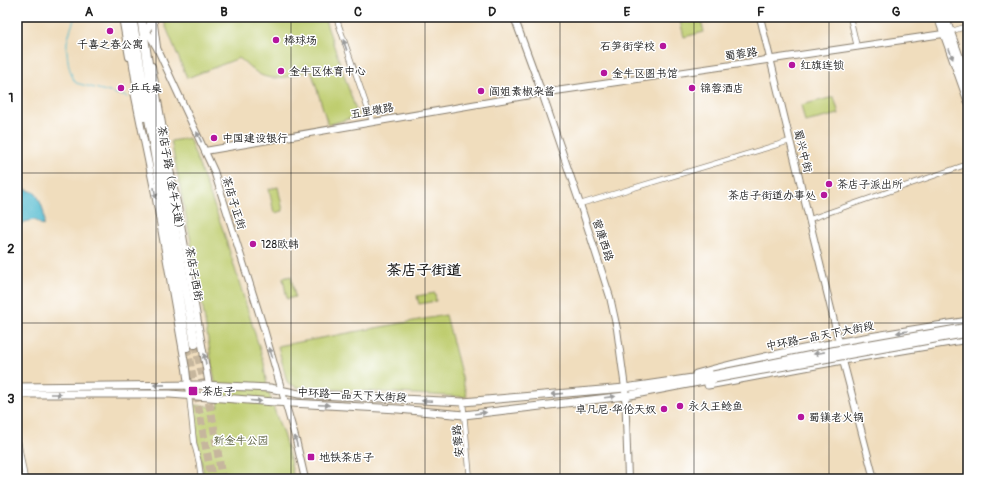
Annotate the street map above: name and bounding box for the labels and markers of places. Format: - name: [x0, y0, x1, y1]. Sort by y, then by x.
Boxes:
- marker: 千喜之春公寓: [105, 26, 115, 36]
- place label: 棒球场: [284, 34, 317, 47]
- marker: 棒球场: [271, 35, 281, 45]
- place label: 千喜之春公寓: [77, 38, 143, 51]
- place label: 石笋街学校: [600, 40, 655, 53]
- marker: 石笋街学校: [658, 41, 668, 51]
- place label: 红旗连锁: [800, 59, 844, 72]
- marker: 红旗连锁: [787, 60, 797, 70]
- place label: 金牛区体育中心: [289, 65, 366, 78]
- marker: 金牛区体育中心: [276, 66, 286, 76]
- place label: 金牛区图书馆: [612, 67, 678, 80]
- marker: 金牛区图书馆: [599, 68, 609, 78]
- place label: 乒乓桌: [129, 82, 162, 95]
- place label: 锦蓉酒店: [700, 82, 744, 95]
- marker: 乒乓桌: [116, 83, 126, 93]
- marker: 锦蓉酒店: [687, 83, 697, 93]
- place label: 阎姐素椒杂酱: [489, 85, 555, 98]
- marker: 阎姐素椒杂酱: [476, 86, 486, 96]
- place label: 中国建设银行: [222, 132, 288, 145]
- marker: 中国建设银行: [209, 133, 219, 143]
- place label: 茶店子派出所: [837, 178, 903, 191]
- marker: 茶店子派出所: [824, 179, 834, 189]
- place label: 茶店子街道办事处: [728, 189, 816, 202]
- marker: 茶店子街道办事处: [819, 190, 829, 200]
- place label: 128欧韩: [261, 238, 299, 251]
- marker: 128欧韩: [248, 239, 258, 249]
- marker: 茶店子: [187, 385, 199, 397]
- place label: 茶店子: [202, 385, 235, 398]
- place label: 永久王鲶鱼: [688, 400, 743, 413]
- marker: 永久王鲶鱼: [675, 401, 685, 411]
- place label: 卓凡尼·华伦天奴: [575, 403, 656, 416]
- marker: 卓凡尼·华伦天奴: [659, 404, 669, 414]
- place label: 蜀镇老火锅: [809, 411, 864, 424]
- marker: 蜀镇老火锅: [796, 412, 806, 422]
- place label: 地铁茶店子: [319, 451, 374, 464]
- marker: 地铁茶店子: [306, 452, 316, 462]

